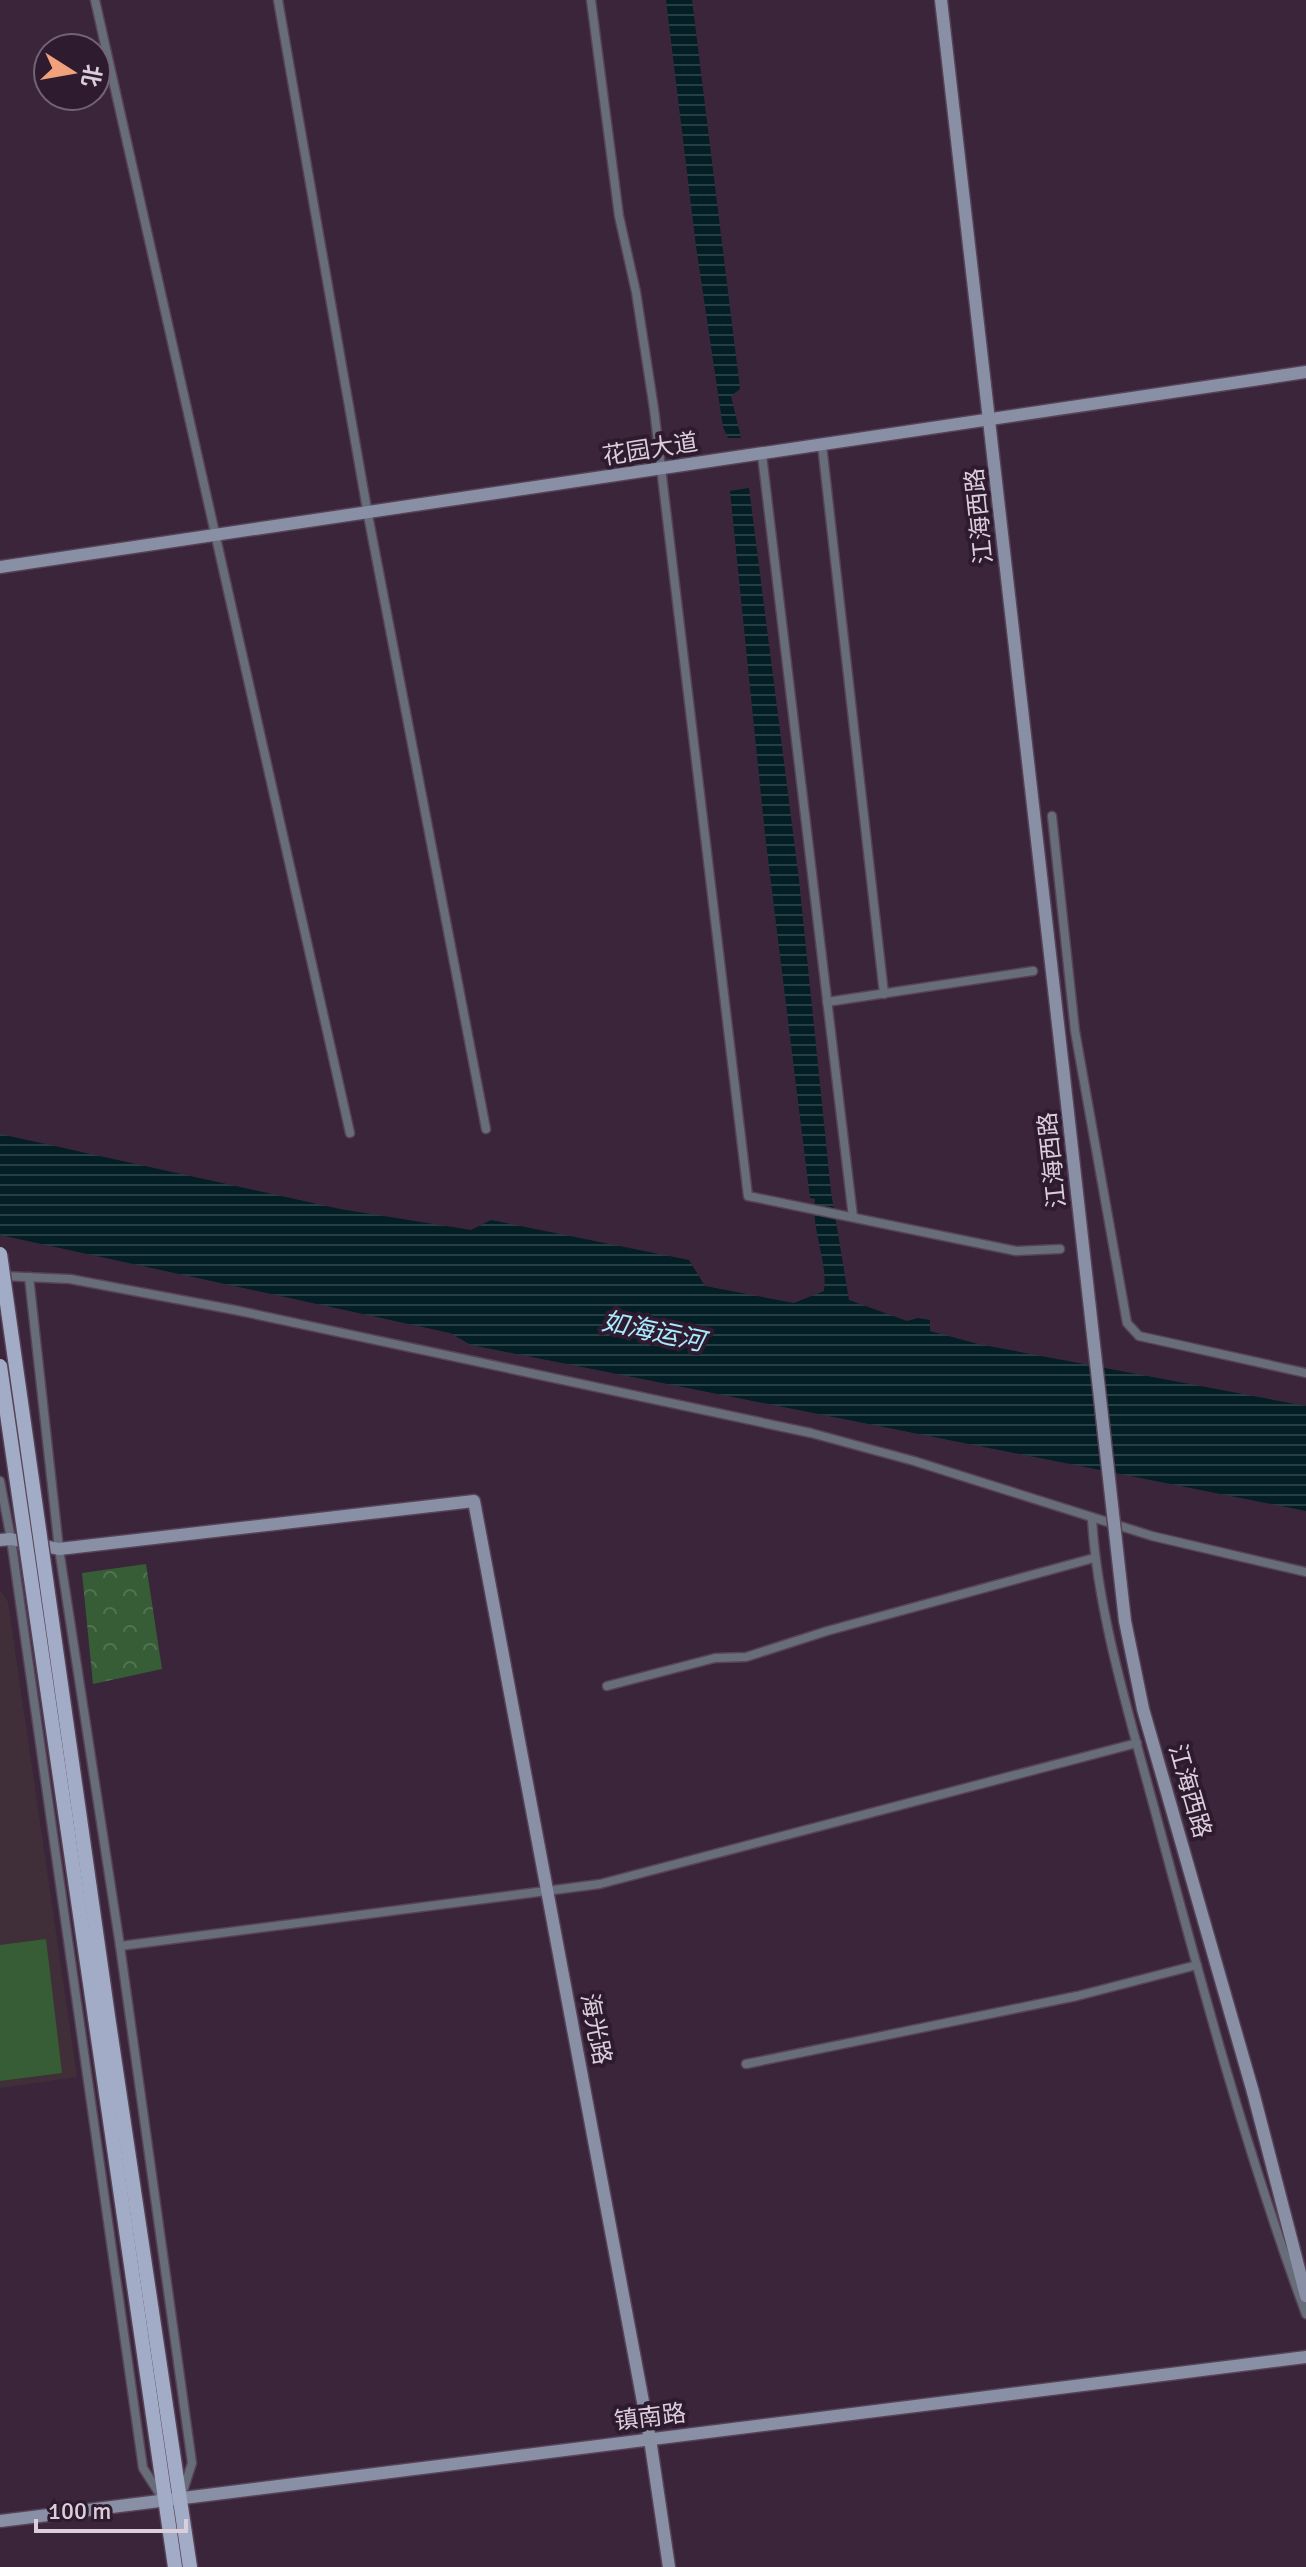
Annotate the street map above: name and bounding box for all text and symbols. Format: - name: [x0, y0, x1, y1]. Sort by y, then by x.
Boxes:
- north arrow: [32, 32, 112, 112]
- text: 北: [76, 62, 106, 89]
- street label: 花园大道: [600, 427, 700, 471]
- street label: 江海西路: [959, 467, 999, 565]
- street label: 江海西路: [1032, 1111, 1072, 1209]
- water label: 如海运河: [599, 1306, 712, 1359]
- street label: 江海西路: [1162, 1741, 1218, 1841]
- street label: 海光路: [574, 1991, 618, 2067]
- street label: 镇南路: [612, 2398, 688, 2436]
- scale bar: [36, 2483, 186, 2533]
- text: 100 m: [48, 2496, 111, 2526]

